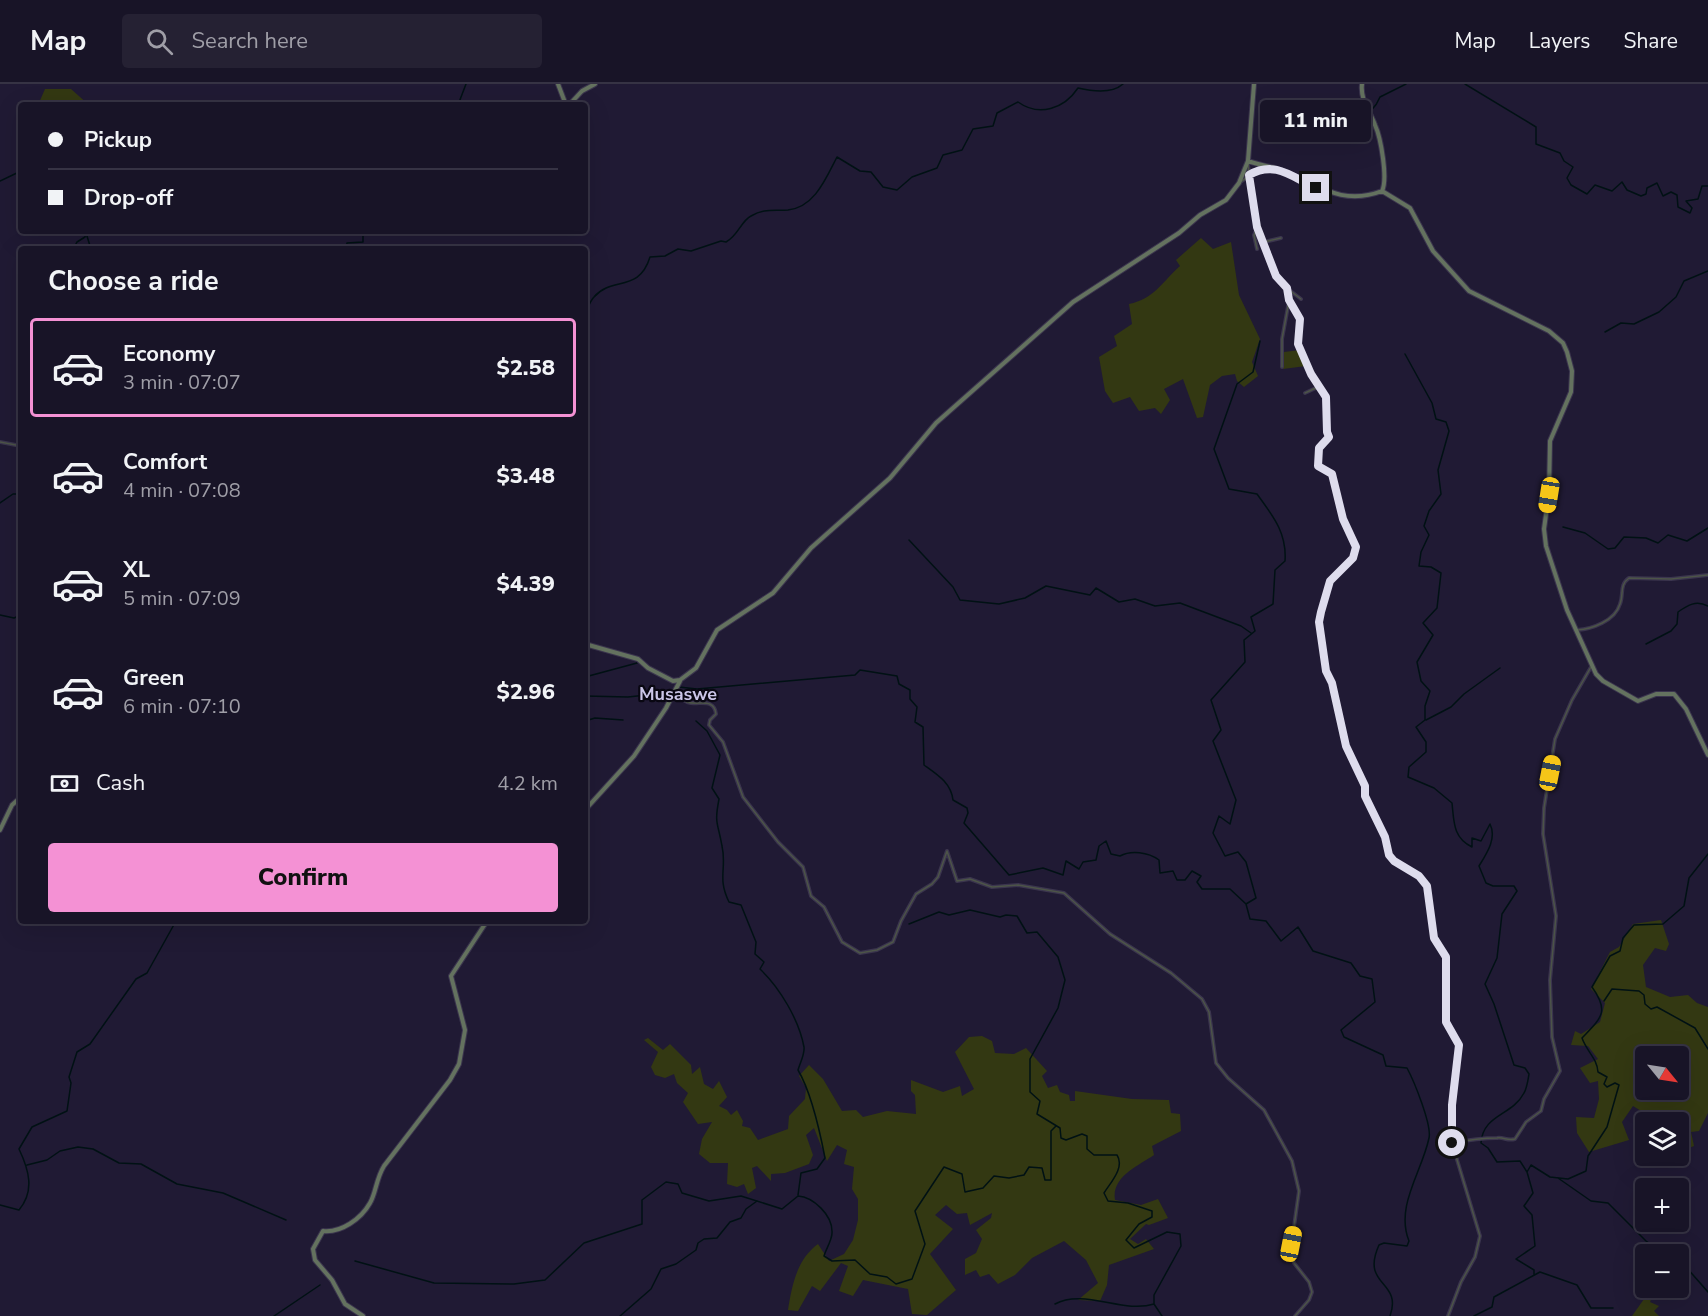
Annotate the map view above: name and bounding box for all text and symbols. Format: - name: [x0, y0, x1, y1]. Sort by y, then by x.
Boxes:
- search box: [122, 14, 542, 68]
- text: Map: [30, 22, 86, 60]
- icon: search: [143, 25, 176, 58]
- text: Search here: [191, 26, 308, 56]
- text: Map: [1454, 27, 1496, 55]
- text: Layers: [1529, 27, 1590, 55]
- text: Share: [1623, 27, 1678, 55]
- callout: 11 min: [1260, 101, 1372, 143]
- text: 11 min: [1283, 107, 1348, 134]
- text: Pickup: [84, 125, 152, 155]
- route end: [1302, 174, 1329, 201]
- text: Drop-off: [84, 183, 173, 213]
- text: Choose a ride: [48, 263, 219, 300]
- text: Economy: [123, 339, 215, 369]
- icon: car: [51, 341, 105, 395]
- text: $2.58: [496, 353, 555, 383]
- text: 3 min · 07:07: [123, 369, 241, 396]
- text: Comfort: [123, 447, 207, 477]
- icon: car: [51, 449, 105, 503]
- text: $3.48: [496, 461, 555, 491]
- car: [1537, 476, 1561, 514]
- text: 4 min · 07:08: [123, 477, 241, 504]
- text: XL: [123, 555, 150, 585]
- icon: car: [51, 557, 105, 611]
- text: $4.39: [496, 569, 555, 599]
- text: 5 min · 07:09: [123, 585, 241, 612]
- text: Green: [123, 663, 184, 693]
- icon: car: [51, 665, 105, 719]
- text: $2.96: [496, 677, 555, 707]
- district label: Musaswe: [639, 682, 717, 706]
- text: 6 min · 07:10: [123, 693, 241, 720]
- car: [1538, 754, 1562, 792]
- icon: cash: [48, 767, 81, 800]
- text: Cash: [96, 768, 145, 798]
- text: 4.2 km: [497, 770, 558, 797]
- button: Confirm: [48, 843, 558, 912]
- north arrow: [1635, 1046, 1689, 1100]
- map controls: [1635, 1046, 1689, 1298]
- button: layers: [1635, 1112, 1689, 1166]
- route start: [1438, 1129, 1465, 1156]
- button: +: [1635, 1178, 1689, 1232]
- car: [1279, 1225, 1303, 1263]
- button: −: [1635, 1244, 1689, 1298]

